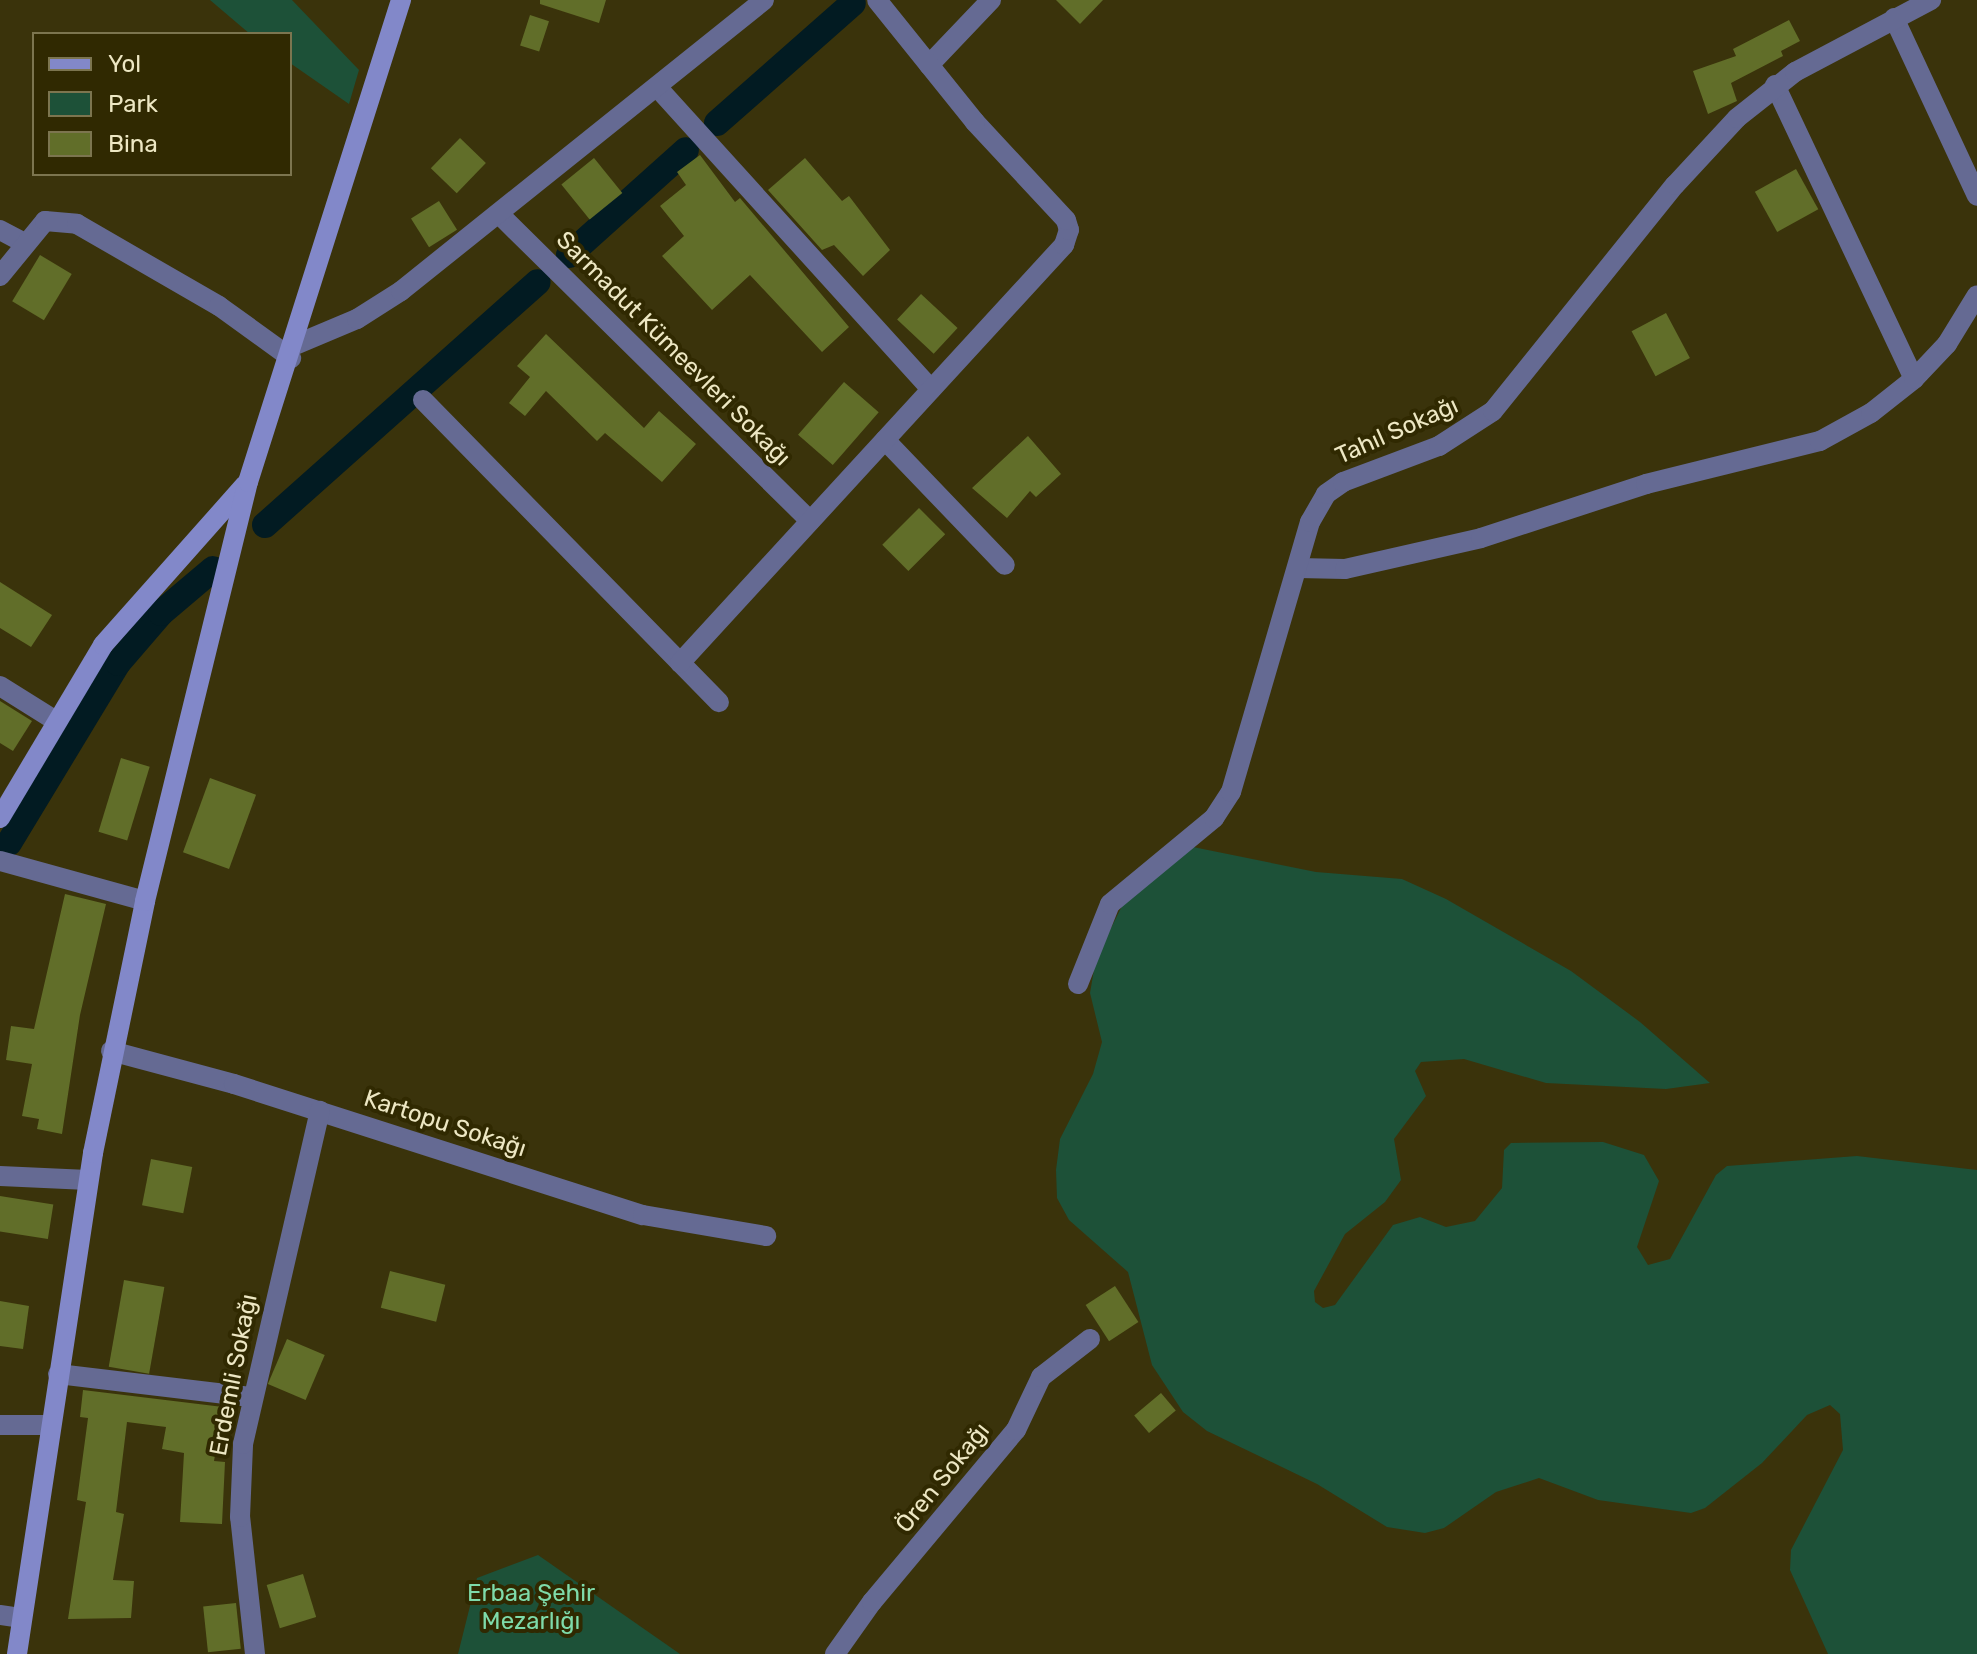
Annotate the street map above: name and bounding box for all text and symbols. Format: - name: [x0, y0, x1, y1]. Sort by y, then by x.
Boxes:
- legend: [32, 32, 292, 176]
- text: Yol: [108, 50, 141, 78]
- text: Park: [108, 90, 158, 118]
- text: Bina: [108, 130, 158, 158]
- street label: Sarmadut Kümeevleri Sokağı: [550, 226, 796, 472]
- street label: Tahıl Sokağı: [1331, 391, 1463, 471]
- street label: Kartopu Sokağı: [360, 1084, 530, 1164]
- street label: Erdemli Sokağı: [204, 1292, 264, 1458]
- street label: Ören Sokağı: [890, 1417, 996, 1539]
- park label: Erbaa Şehir Mezarlığı: [467, 1580, 595, 1636]

